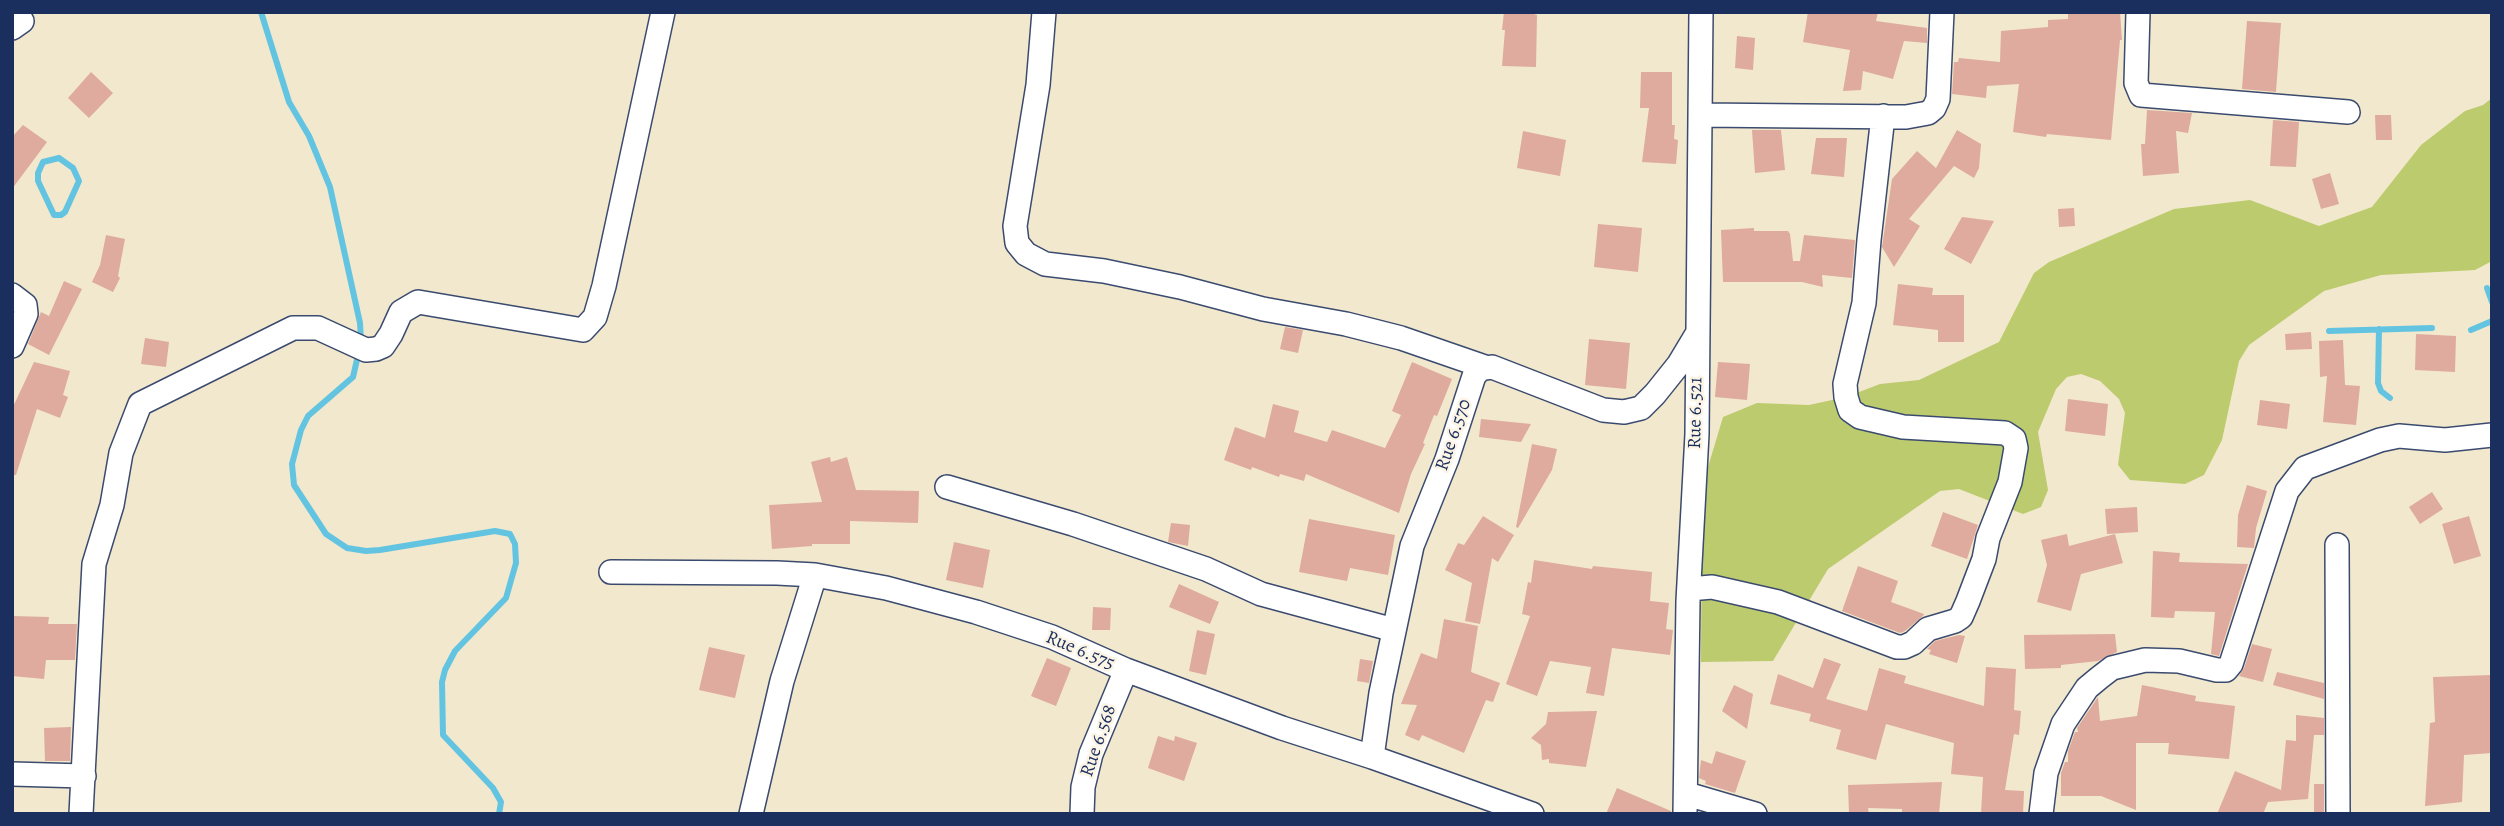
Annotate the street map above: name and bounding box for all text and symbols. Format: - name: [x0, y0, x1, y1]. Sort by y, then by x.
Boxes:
- street label: Rue 6.521: [1684, 377, 1708, 449]
- street label: Rue 6.570: [1431, 396, 1477, 474]
- street label: Rue 6.575: [1042, 626, 1118, 676]
- street label: Rue 6.568: [1076, 702, 1122, 780]

